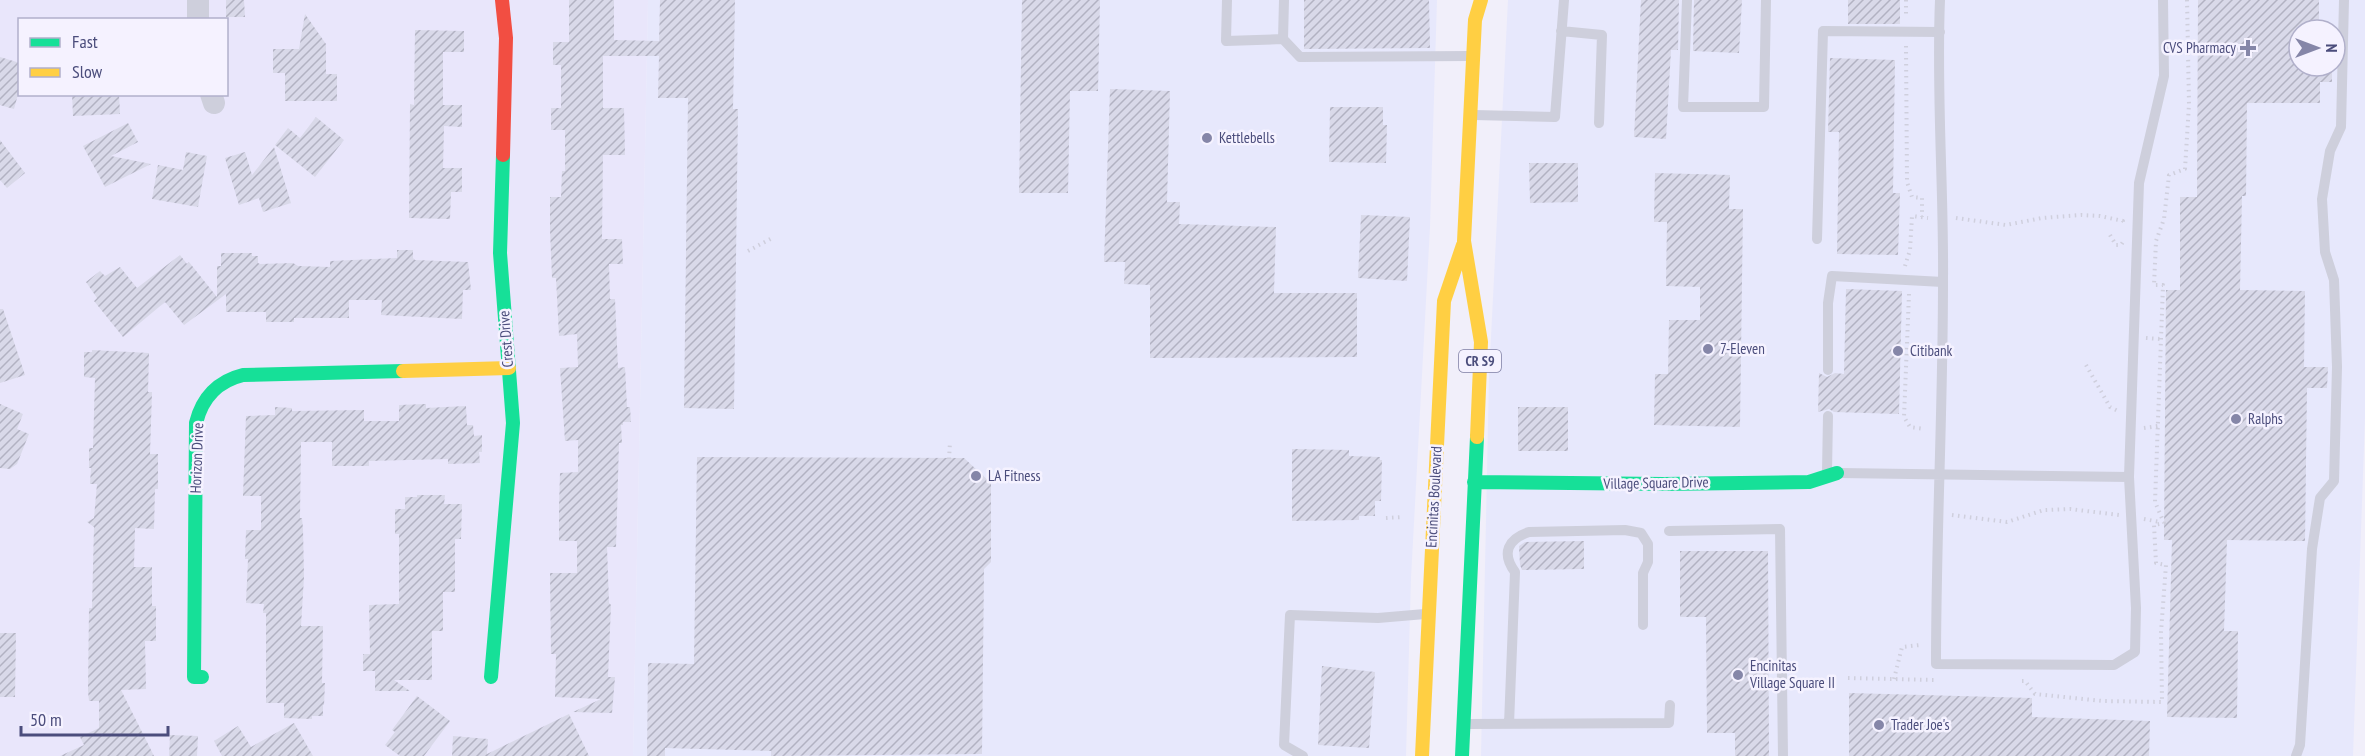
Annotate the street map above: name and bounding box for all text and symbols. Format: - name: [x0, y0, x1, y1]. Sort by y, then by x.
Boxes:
- legend: [18, 18, 228, 96]
- north arrow: [2287, 18, 2347, 78]
- text: Fast: [72, 30, 98, 53]
- place label: CVS Pharmacy: [2163, 38, 2236, 57]
- marker: CVS Pharmacy: [2241, 41, 2255, 55]
- text: N: [2322, 44, 2342, 52]
- text: Slow: [72, 60, 103, 83]
- place label: Kettlebells: [1219, 128, 1275, 147]
- marker: Kettlebells: [1200, 131, 1214, 145]
- street label: Crest Drive: [494, 310, 517, 368]
- place label: 7-Eleven: [1720, 339, 1765, 358]
- place label: Citibank: [1910, 341, 1953, 360]
- marker: 7-Eleven: [1701, 342, 1715, 356]
- marker: Citibank: [1891, 344, 1905, 358]
- road number: CR S9: [1459, 350, 1501, 372]
- place label: Ralphs: [2248, 409, 2283, 428]
- marker: Ralphs: [2229, 412, 2243, 426]
- street label: Horizon Drive: [186, 422, 207, 494]
- street label: Encinitas Boulevard: [1421, 446, 1446, 548]
- place label: LA Fitness: [988, 466, 1041, 485]
- marker: LA Fitness: [969, 469, 983, 483]
- street label: Village Square Drive: [1602, 472, 1709, 493]
- place label: Encinitas Village Square II: [1749, 656, 1835, 692]
- marker: Encinitas Village Square II: [1731, 668, 1745, 682]
- scale bar: [21, 699, 168, 737]
- text: 50 m: [30, 708, 62, 731]
- place label: Trader Joe's: [1891, 715, 1950, 734]
- marker: Trader Joe's: [1872, 718, 1886, 732]

